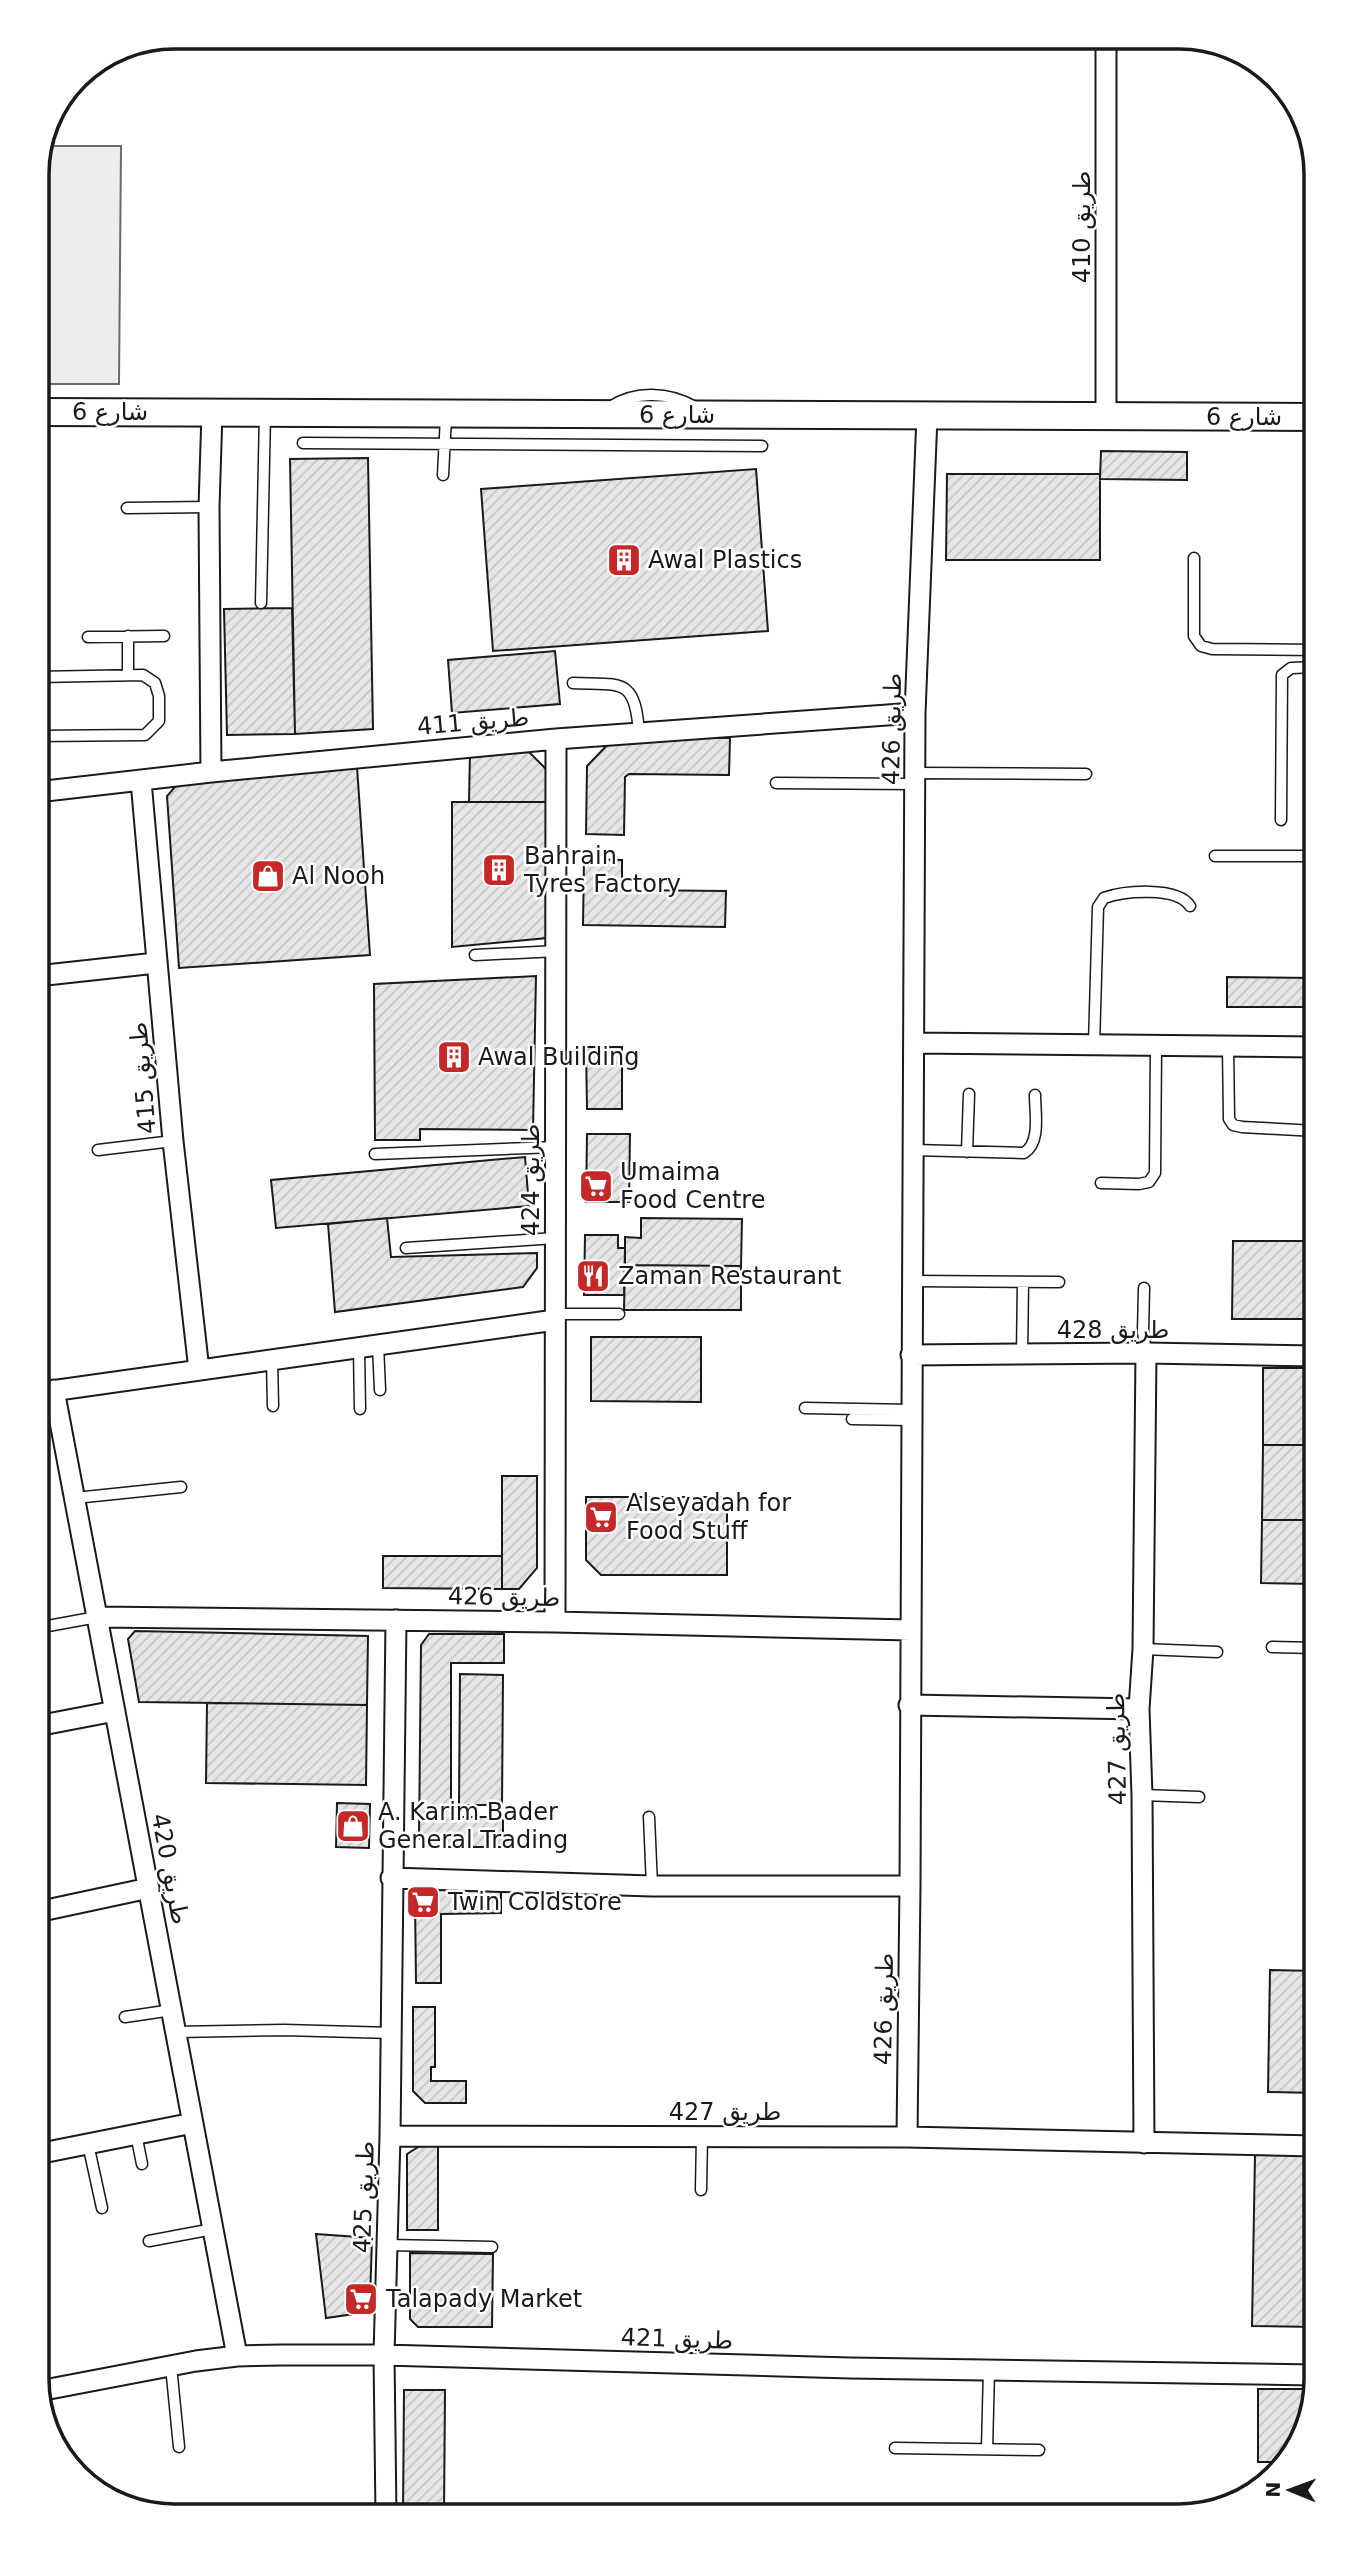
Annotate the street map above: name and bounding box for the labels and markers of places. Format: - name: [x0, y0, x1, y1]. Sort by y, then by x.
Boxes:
- building icon: Awal Plastics: [605, 541, 643, 579]
- place label: Awal Plastics: [648, 546, 802, 574]
- place label: Bahrain Tyres Factory: [523, 842, 681, 898]
- building icon: Bahrain Tyres Factory: [480, 851, 518, 889]
- shop icon: Al Nooh: [249, 857, 287, 895]
- place label: Al Nooh: [292, 862, 385, 890]
- building icon: Awal Building: [435, 1038, 473, 1076]
- place label: Awal Building: [478, 1043, 639, 1071]
- place label: Umaima Food Centre: [620, 1158, 765, 1214]
- supermarket icon: Umaima Food Centre: [577, 1167, 615, 1205]
- restaurant icon: Zaman Restaurant: [574, 1257, 612, 1295]
- place label: Zaman Restaurant: [618, 1262, 841, 1290]
- place label: Alseyadah for Food Stuff: [626, 1489, 791, 1545]
- supermarket icon: Alseyadah for Food Stuff: [582, 1498, 620, 1536]
- place label: A. Karim Bader General Trading: [378, 1798, 568, 1854]
- shop icon: A. Karim Bader General Trading: [334, 1807, 372, 1845]
- supermarket icon: Twin Coldstore: [404, 1883, 442, 1921]
- place label: Twin Coldstore: [447, 1888, 622, 1916]
- supermarket icon: Talapady Market: [342, 2280, 380, 2318]
- place label: Talapady Market: [385, 2285, 582, 2313]

